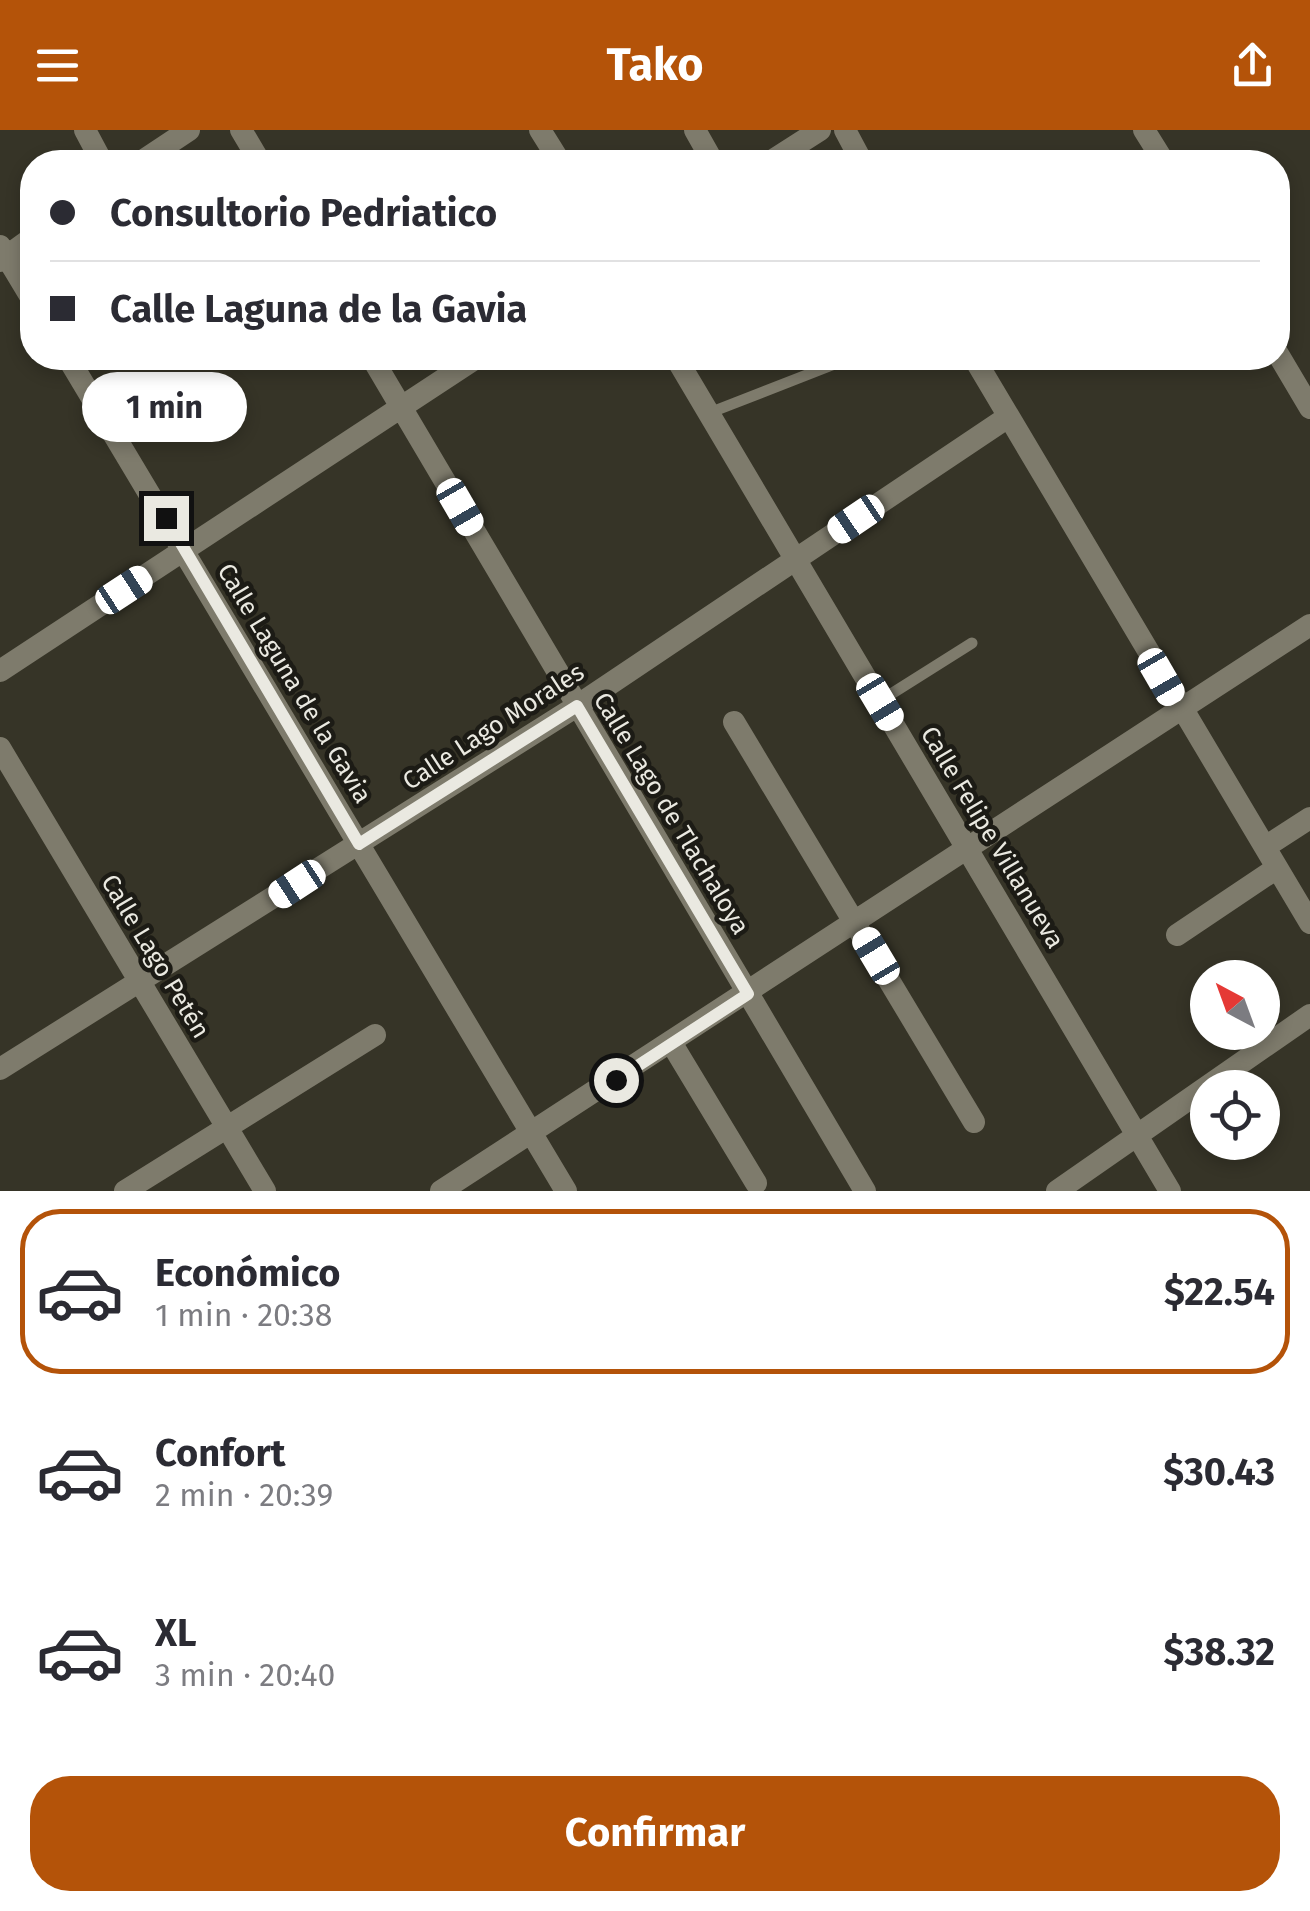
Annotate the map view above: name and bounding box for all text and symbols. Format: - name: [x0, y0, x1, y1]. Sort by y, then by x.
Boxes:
- icon: menu: [30, 38, 85, 93]
- text: Tako: [606, 38, 704, 92]
- icon: share: [1225, 38, 1280, 93]
- text: Consultorio Pedriatico: [110, 190, 497, 236]
- text: Calle Laguna de la Gavia: [110, 286, 527, 332]
- callout: 1 min: [84, 373, 248, 443]
- text: 1 min: [126, 388, 203, 426]
- car: [432, 474, 488, 540]
- car: [823, 490, 889, 548]
- route end: [144, 496, 189, 541]
- street label: Calle Laguna de la Gavia: [211, 558, 378, 809]
- car: [91, 561, 157, 619]
- car: [1133, 644, 1189, 710]
- street label: Calle Lago Morales: [397, 657, 590, 797]
- car: [852, 669, 908, 735]
- street label: Calle Lago de Tlachaloya: [587, 687, 755, 940]
- street label: Calle Felipe Villanueva: [914, 721, 1070, 954]
- car: [264, 855, 330, 913]
- street label: Calle Lago Petén: [94, 869, 216, 1044]
- car: [848, 923, 904, 989]
- north arrow: [1190, 960, 1280, 1050]
- map controls: [1190, 960, 1280, 1160]
- route start: [594, 1058, 639, 1103]
- button: locate: [1190, 1070, 1280, 1160]
- icon: car: [35, 1247, 125, 1337]
- text: Económico: [155, 1250, 340, 1296]
- text: $22.54: [1164, 1269, 1275, 1315]
- text: 1 min · 20:38: [155, 1296, 332, 1334]
- icon: car: [35, 1427, 125, 1517]
- text: Confort: [155, 1430, 285, 1476]
- text: $30.43: [1163, 1449, 1275, 1495]
- text: 2 min · 20:39: [155, 1476, 333, 1514]
- icon: car: [35, 1607, 125, 1697]
- text: XL: [155, 1610, 197, 1656]
- text: $38.32: [1164, 1629, 1275, 1675]
- text: 3 min · 20:40: [155, 1656, 335, 1694]
- button: Confirmar: [30, 1776, 1280, 1891]

